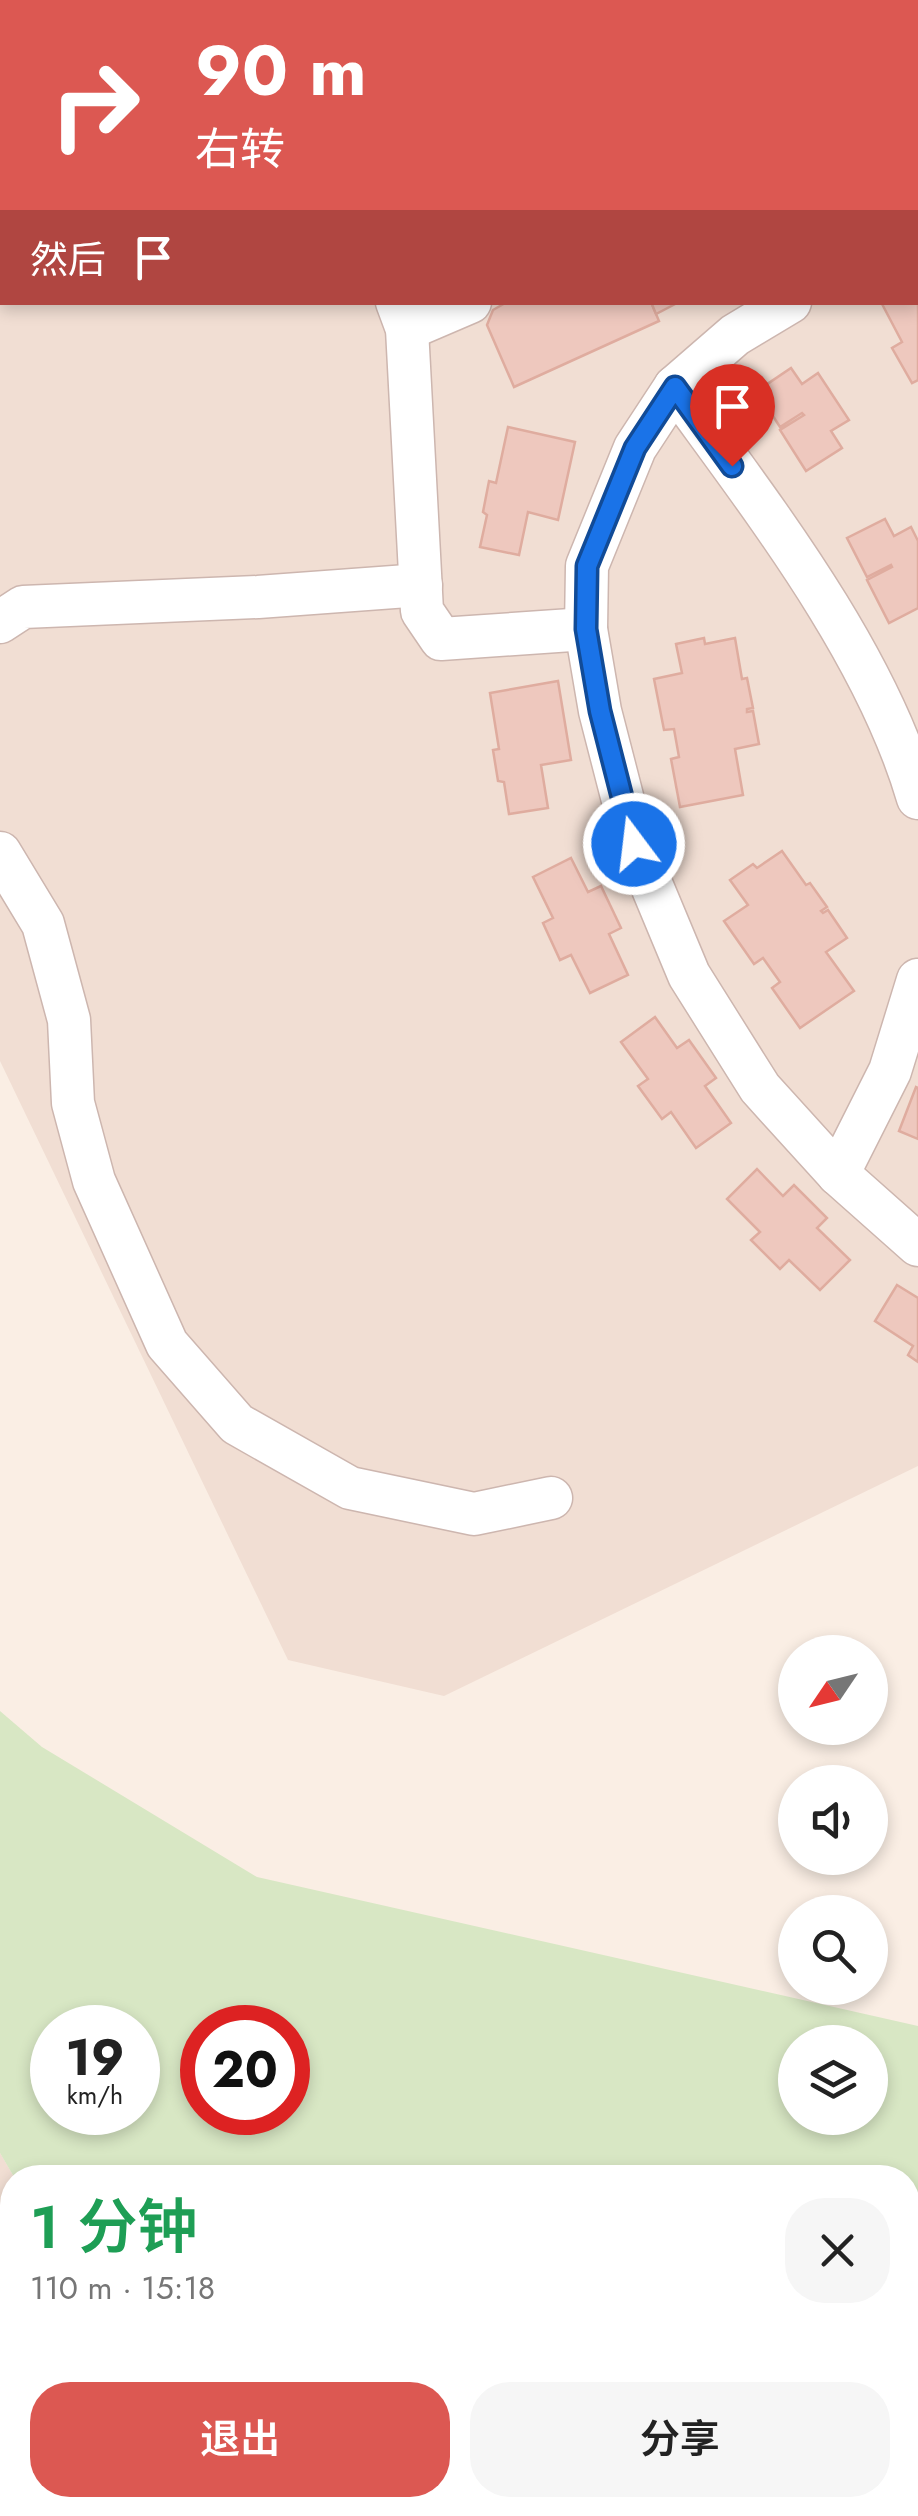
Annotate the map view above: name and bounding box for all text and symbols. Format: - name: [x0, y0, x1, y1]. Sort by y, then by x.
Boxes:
- text: 90 m: [195, 20, 367, 121]
- icon: right: [30, 40, 160, 170]
- text: 右转: [195, 117, 285, 182]
- icon: arrive: [126, 230, 181, 285]
- text: 然后: [30, 232, 106, 287]
- pin: [690, 364, 775, 467]
- icon: arrive: [705, 379, 760, 434]
- position arrow: [582, 792, 686, 896]
- north arrow: [778, 1635, 888, 1745]
- map controls: [778, 1635, 888, 2135]
- button: sound: [778, 1765, 888, 1875]
- button: search: [778, 1895, 888, 2005]
- speed limit sign: 20: [180, 2005, 310, 2135]
- text: 19: [66, 2021, 124, 2094]
- button: layers: [778, 2025, 888, 2135]
- text: km/h: [67, 2077, 123, 2113]
- text: 1 分钟: [30, 2184, 197, 2271]
- button: close: [785, 2198, 890, 2303]
- text: 110 m · 15:18: [30, 2265, 215, 2311]
- button: 退出: [30, 2382, 450, 2497]
- button: 分享: [470, 2382, 890, 2497]

